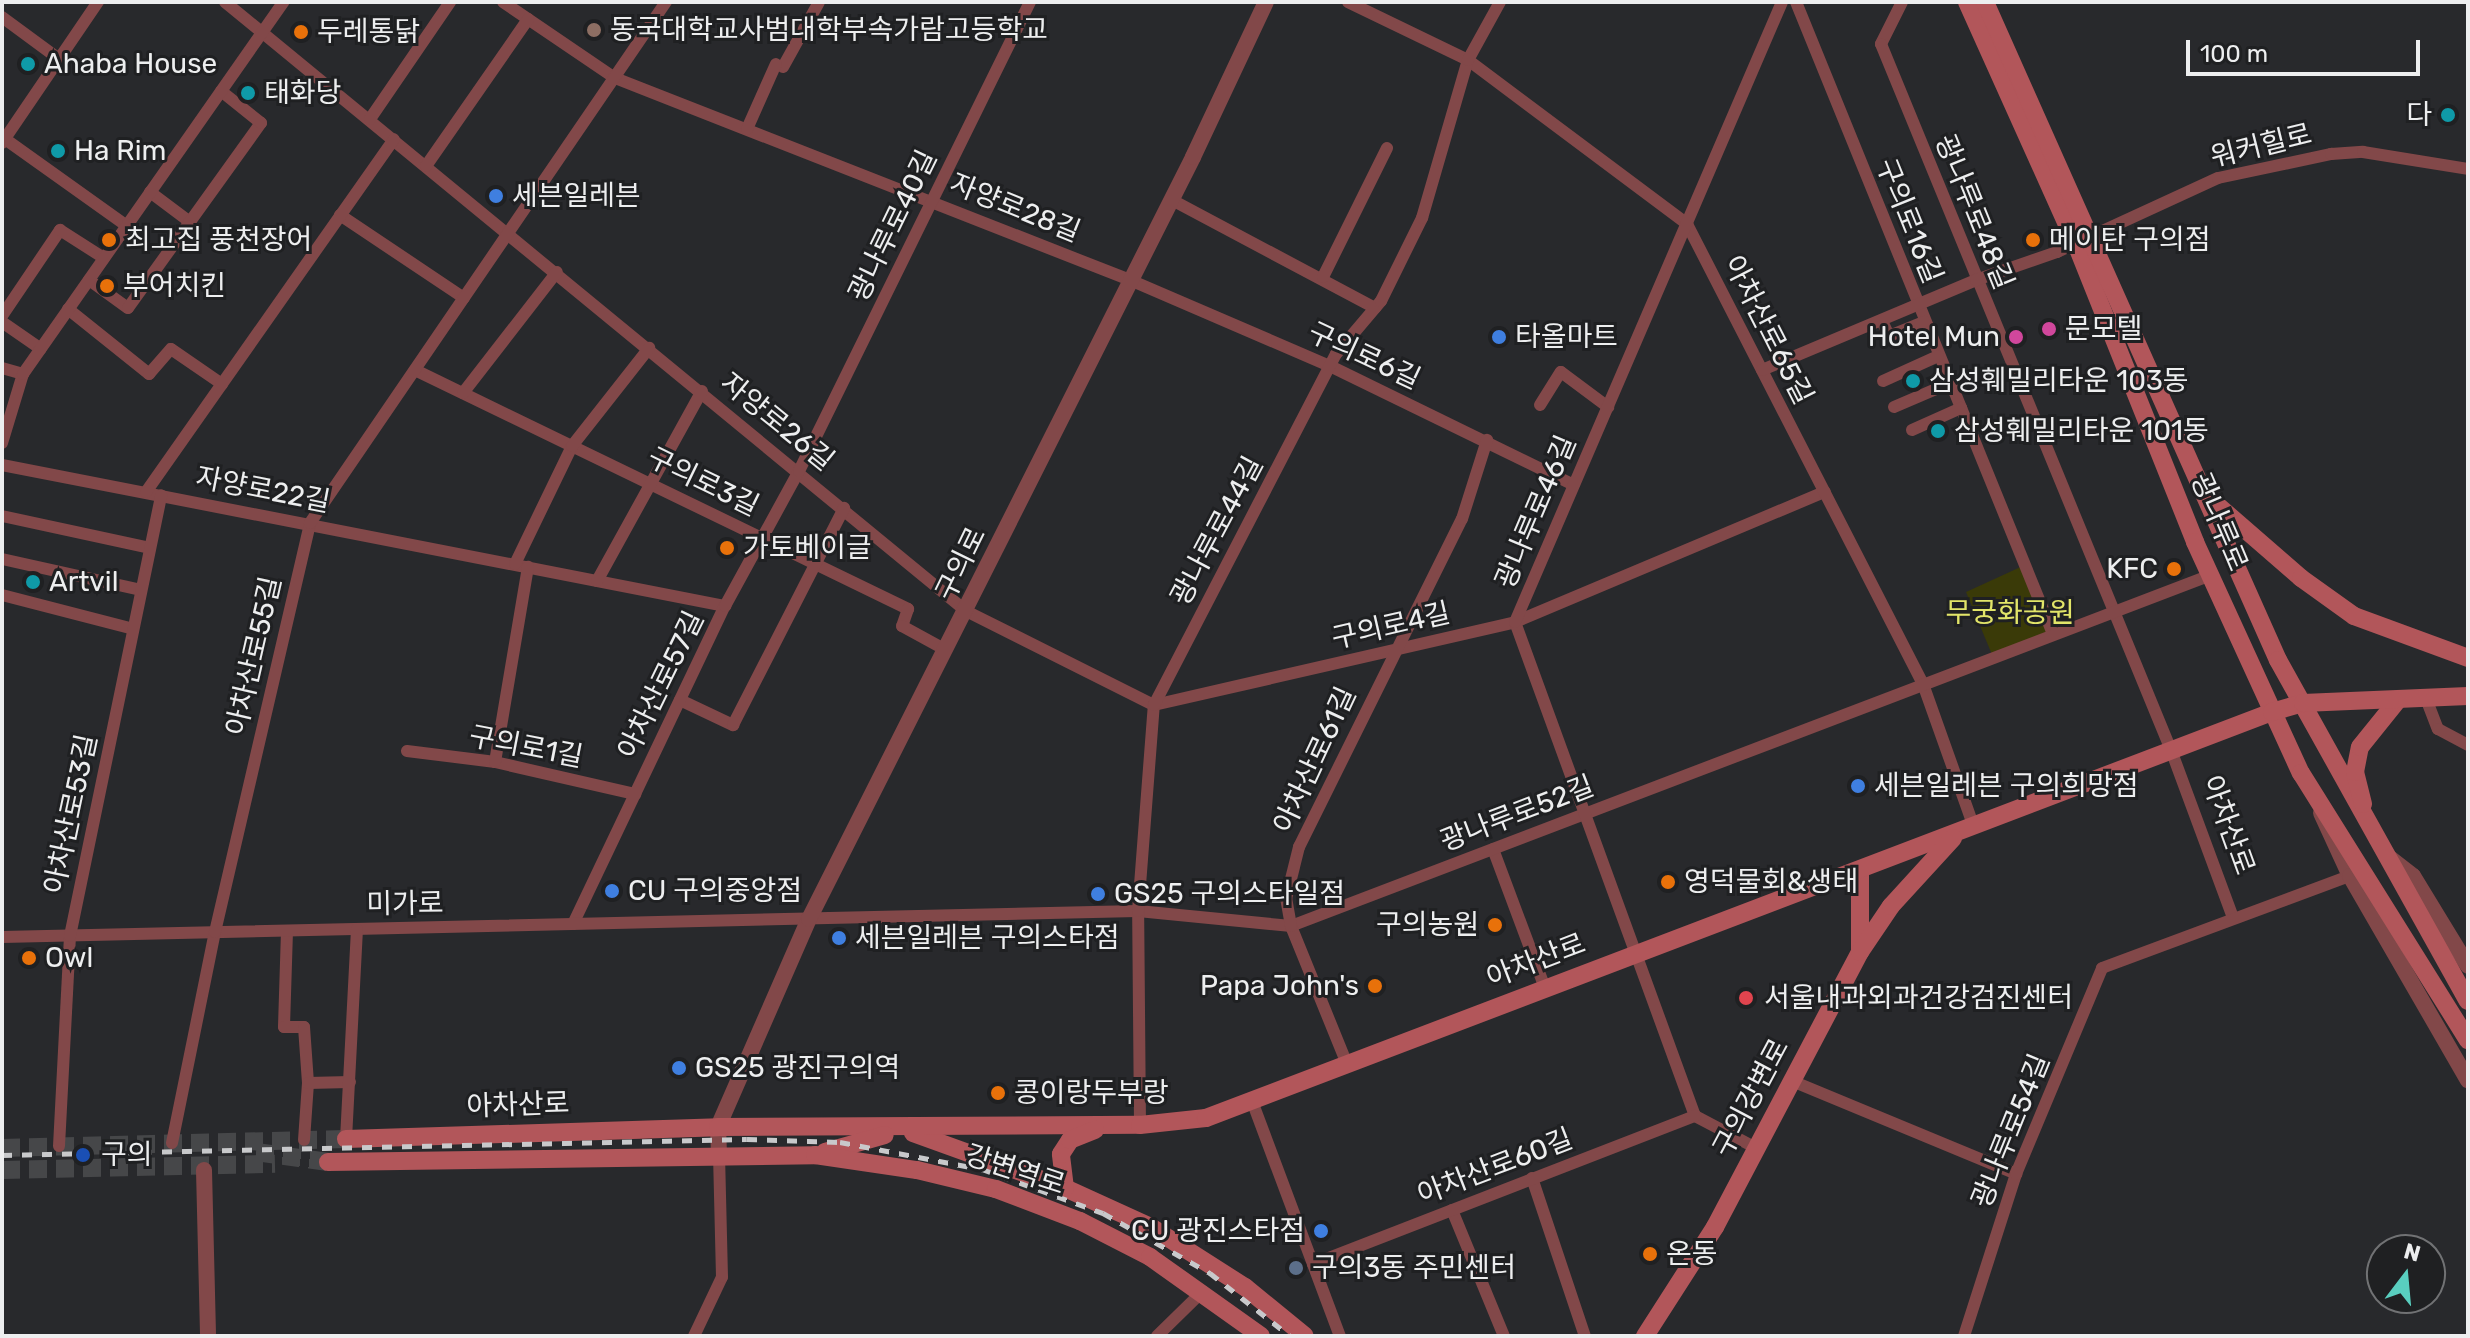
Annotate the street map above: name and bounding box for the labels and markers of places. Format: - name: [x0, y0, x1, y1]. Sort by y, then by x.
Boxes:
- place label: 동국대학교사범대학부속가람고등학교: [610, 13, 1048, 47]
- place label: 두레통닭: [317, 15, 420, 49]
- marker: 동국대학교사범대학부속가람고등학교: [585, 21, 603, 39]
- marker: 두레통닭: [292, 23, 310, 41]
- place label: Ahaba House: [44, 47, 217, 81]
- marker: Ahaba House: [19, 55, 37, 73]
- place label: 태화당: [264, 76, 341, 110]
- marker: 태화당: [239, 84, 257, 102]
- place label: 다: [2406, 98, 2432, 132]
- marker: 다: [2439, 106, 2457, 124]
- place label: Ha Rim: [74, 134, 166, 168]
- marker: Ha Rim: [49, 142, 67, 160]
- place label: 세븐일레븐: [512, 179, 641, 213]
- marker: 세븐일레븐: [487, 187, 505, 205]
- place label: 최고집 풍천장어: [125, 223, 312, 257]
- place label: 메이탄 구의점: [2049, 223, 2210, 257]
- marker: 최고집 풍천장어: [100, 231, 118, 249]
- marker: 메이탄 구의점: [2024, 231, 2042, 249]
- place label: 부어치킨: [123, 269, 226, 303]
- marker: 부어치킨: [98, 277, 116, 295]
- place label: 문모텔: [2065, 312, 2142, 346]
- place label: 타올마트: [1515, 320, 1618, 354]
- place label: Hotel Mun: [1868, 320, 2000, 354]
- marker: 문모텔: [2040, 320, 2058, 338]
- marker: 타올마트: [1490, 328, 1508, 346]
- marker: Hotel Mun: [2007, 328, 2025, 346]
- place label: 삼성훼밀리타운 103동: [1929, 364, 2189, 398]
- marker: 삼성훼밀리타운 103동: [1904, 372, 1922, 390]
- place label: 삼성훼밀리타운 101동: [1954, 414, 2209, 448]
- marker: 삼성훼밀리타운 101동: [1929, 422, 1947, 440]
- place label: 가토베이글: [743, 531, 872, 565]
- marker: 가토베이글: [718, 539, 736, 557]
- place label: KFC: [2106, 552, 2158, 586]
- marker: KFC: [2165, 560, 2183, 578]
- place label: Artvil: [49, 565, 118, 599]
- marker: Artvil: [24, 573, 42, 591]
- place label: 세븐일레븐 구의희망점: [1874, 769, 2138, 803]
- marker: 세븐일레븐 구의희망점: [1849, 777, 1867, 795]
- place label: 영덕물회&생태: [1684, 865, 1858, 899]
- marker: 영덕물회&생태: [1659, 873, 1677, 891]
- place label: CU 구의중앙점: [628, 874, 802, 908]
- place label: GS25 구의스타일점: [1114, 877, 1345, 911]
- marker: CU 구의중앙점: [603, 882, 621, 900]
- marker: GS25 구의스타일점: [1089, 885, 1107, 903]
- place label: 구의농원: [1376, 908, 1479, 942]
- marker: 구의농원: [1486, 916, 1504, 934]
- place label: 세븐일레븐 구의스타점: [855, 921, 1119, 955]
- marker: 세븐일레븐 구의스타점: [830, 929, 848, 947]
- place label: Owl: [45, 941, 93, 975]
- marker: Owl: [20, 949, 38, 967]
- place label: Papa John's: [1200, 969, 1359, 1003]
- marker: Papa John's: [1366, 977, 1384, 995]
- place label: 서울내과외과건강검진센터: [1764, 981, 2073, 1015]
- marker: 서울내과외과건강검진센터: [1735, 987, 1757, 1009]
- place label: GS25 광진구의역: [695, 1051, 900, 1085]
- marker: GS25 광진구의역: [670, 1059, 688, 1077]
- place label: 콩이랑두부랑: [1014, 1076, 1169, 1110]
- marker: 콩이랑두부랑: [989, 1084, 1007, 1102]
- place label: 구의: [101, 1138, 153, 1172]
- marker: 구의: [72, 1144, 94, 1166]
- place label: CU 광진스타점: [1131, 1214, 1305, 1248]
- marker: CU 광진스타점: [1312, 1222, 1330, 1240]
- place label: 온동: [1666, 1237, 1718, 1271]
- marker: 온동: [1641, 1245, 1659, 1263]
- place label: 구의3동 주민센터: [1312, 1251, 1516, 1285]
- marker: 구의3동 주민센터: [1287, 1259, 1305, 1277]

